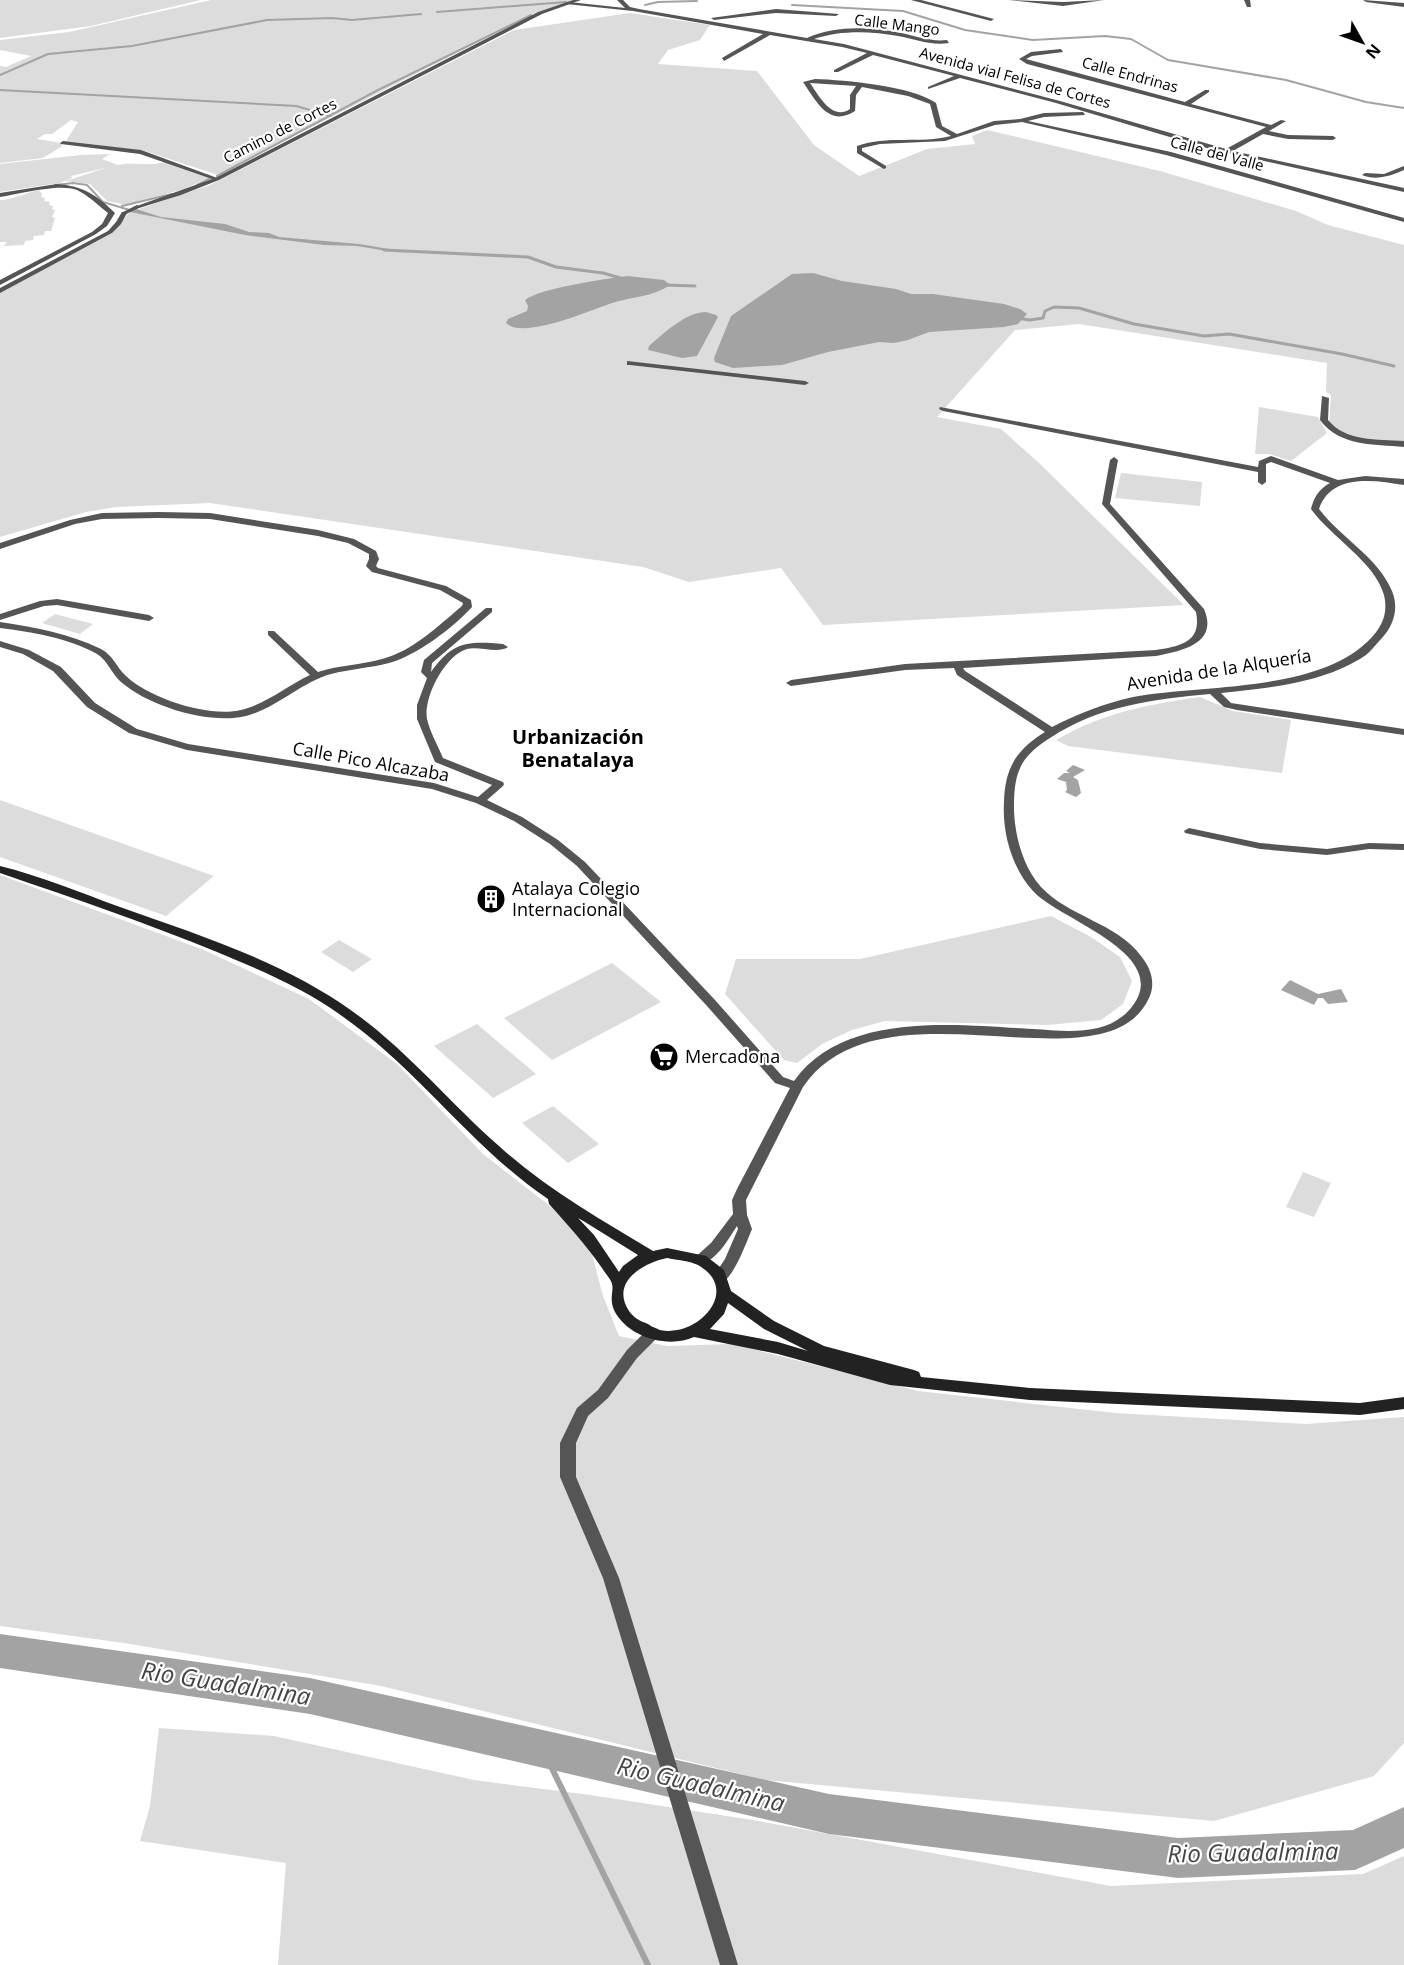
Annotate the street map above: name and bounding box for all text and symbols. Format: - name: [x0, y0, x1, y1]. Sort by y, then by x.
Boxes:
- street label: Calle Mango: [853, 9, 941, 39]
- north arrow: [1332, 12, 1392, 72]
- text: N: [1361, 40, 1386, 64]
- street label: Avenida vial Felisa de Cortes: [917, 42, 1113, 112]
- street label: Calle Endrinas: [1080, 52, 1181, 97]
- street label: Camino de Cortes: [219, 93, 340, 167]
- street label: Calle del Valle: [1168, 131, 1266, 175]
- street label: Avenida de la Alquería: [1125, 643, 1313, 695]
- district label: Urbanización Benatalaya: [512, 723, 644, 773]
- street label: Calle Pico Alcazaba: [291, 735, 451, 787]
- place label: Atalaya Colegio Internacional: [512, 876, 640, 921]
- building icon: Atalaya Colegio Internacional: [475, 883, 507, 915]
- supermarket icon: Mercadona: [648, 1041, 680, 1073]
- place label: Mercadona: [685, 1044, 780, 1068]
- water label: Rio Guadalmina: [139, 1653, 314, 1712]
- water label: Rio Guadalmina: [614, 1748, 789, 1819]
- water label: Rio Guadalmina: [1167, 1834, 1339, 1869]

